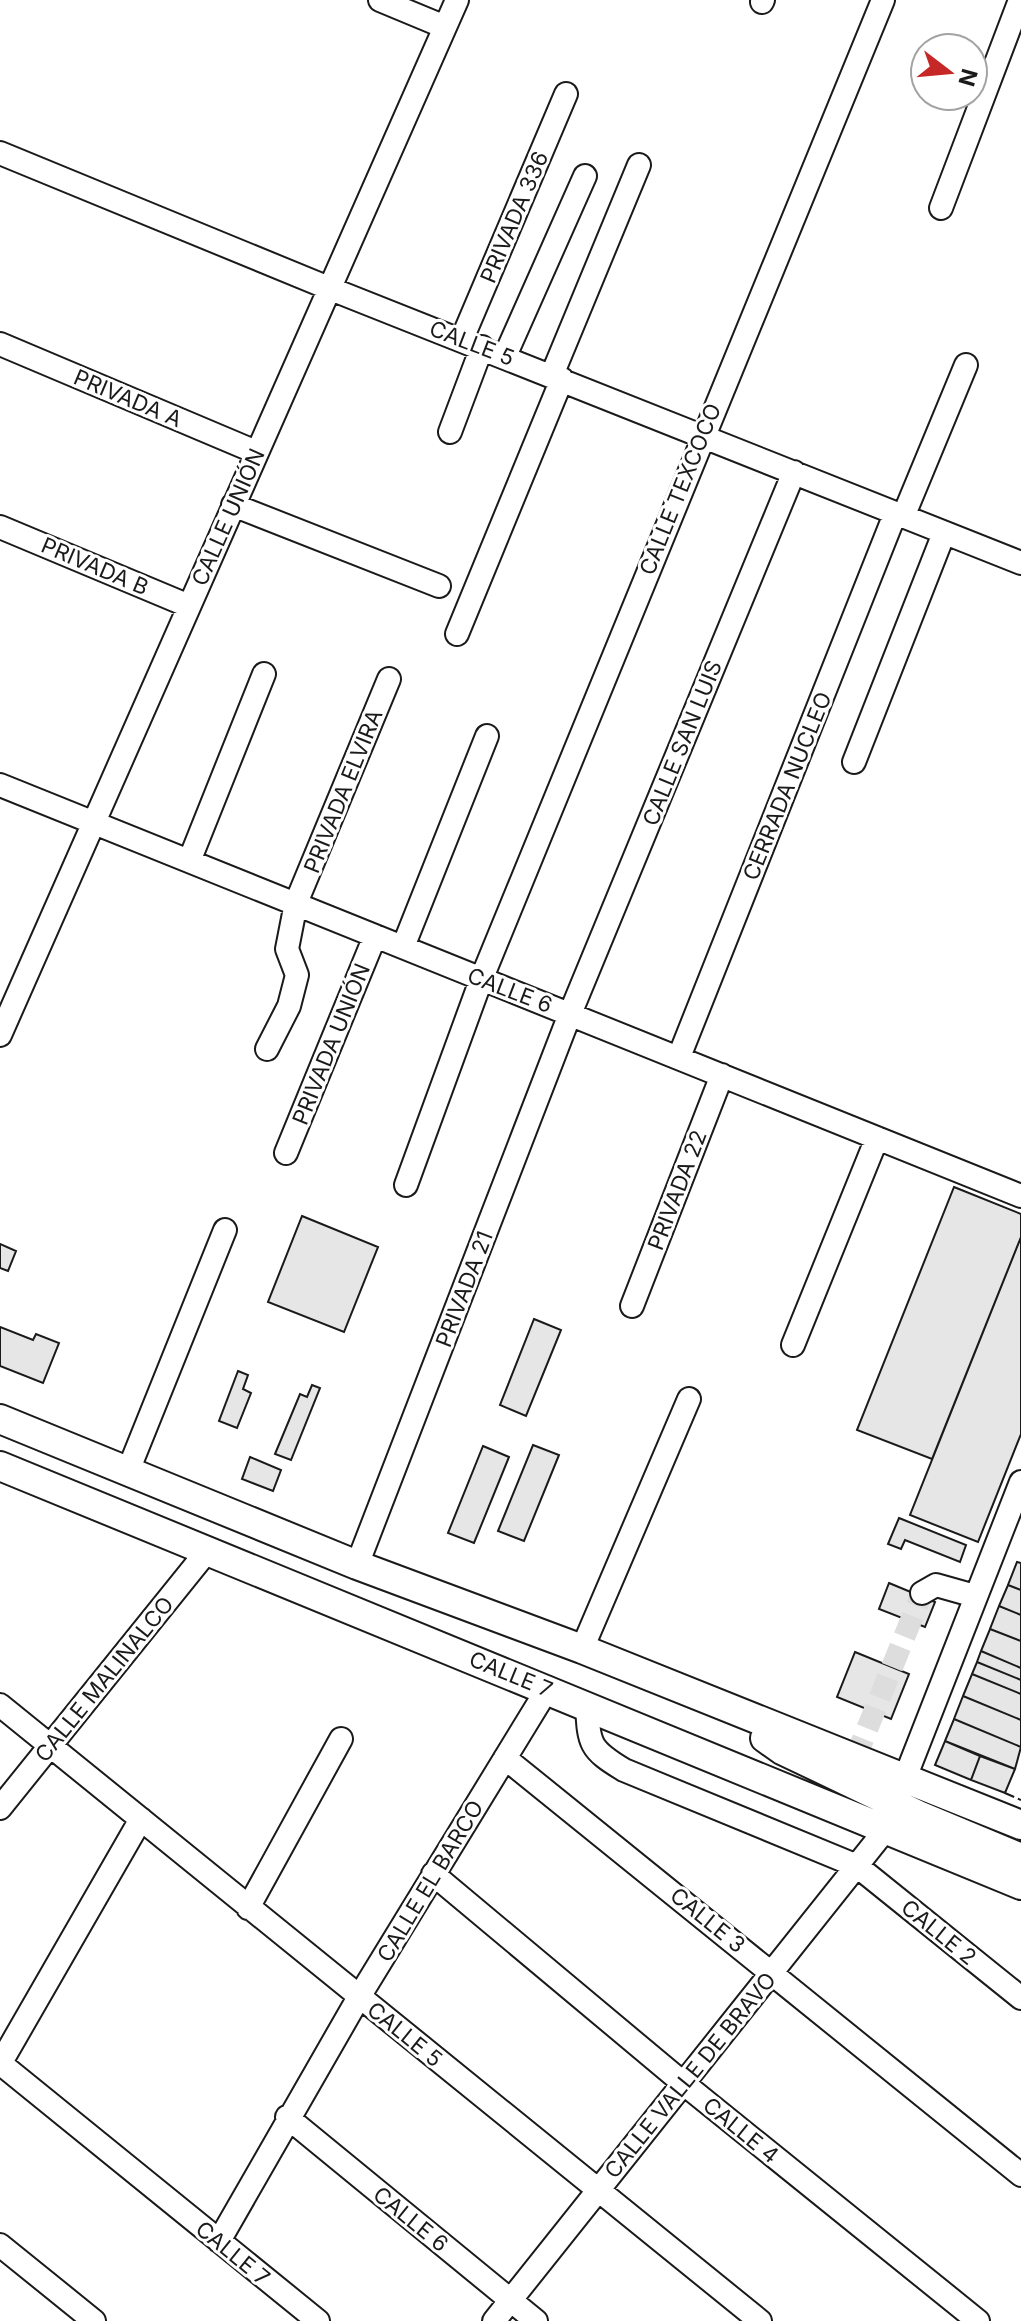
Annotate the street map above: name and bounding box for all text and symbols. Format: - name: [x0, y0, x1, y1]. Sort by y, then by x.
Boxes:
- north arrow: [909, 32, 989, 112]
- text: N: [953, 66, 983, 89]
- street label: PRIVADA 336: [475, 147, 553, 287]
- street label: CALLE 5: [426, 315, 518, 371]
- street label: PRIVADA A: [70, 364, 186, 432]
- street label: CALLE TEXCOCO: [634, 399, 726, 579]
- street label: CALLE UNIÓN: [186, 444, 270, 590]
- street label: PRIVADA B: [38, 532, 152, 600]
- street label: CALLE SAN LUIS: [637, 657, 727, 829]
- street label: CERRADA NUCLEO: [737, 688, 837, 884]
- street label: PRIVADA ELVIRA: [298, 705, 388, 877]
- street label: PRIVADA UNIÓN: [287, 960, 375, 1128]
- street label: CALLE 6: [464, 962, 556, 1018]
- street label: PRIVADA 22: [642, 1126, 712, 1254]
- street label: PRIVADA 21: [430, 1227, 498, 1351]
- street label: CALLE MALINALCO: [29, 1591, 179, 1767]
- street label: CALLE 7: [466, 1646, 556, 1702]
- street label: CALLE EL BARCO: [372, 1796, 488, 1966]
- street label: CALLE 3: [665, 1882, 751, 1958]
- street label: CALLE 2: [896, 1894, 982, 1970]
- street label: CALLE VALLE DE BRAVO: [599, 1967, 781, 2183]
- street label: CALLE 5: [362, 1996, 448, 2072]
- street label: CALLE 4: [698, 2092, 784, 2168]
- street label: CALLE 6: [368, 2181, 454, 2257]
- street label: CALLE 7: [191, 2215, 275, 2291]

